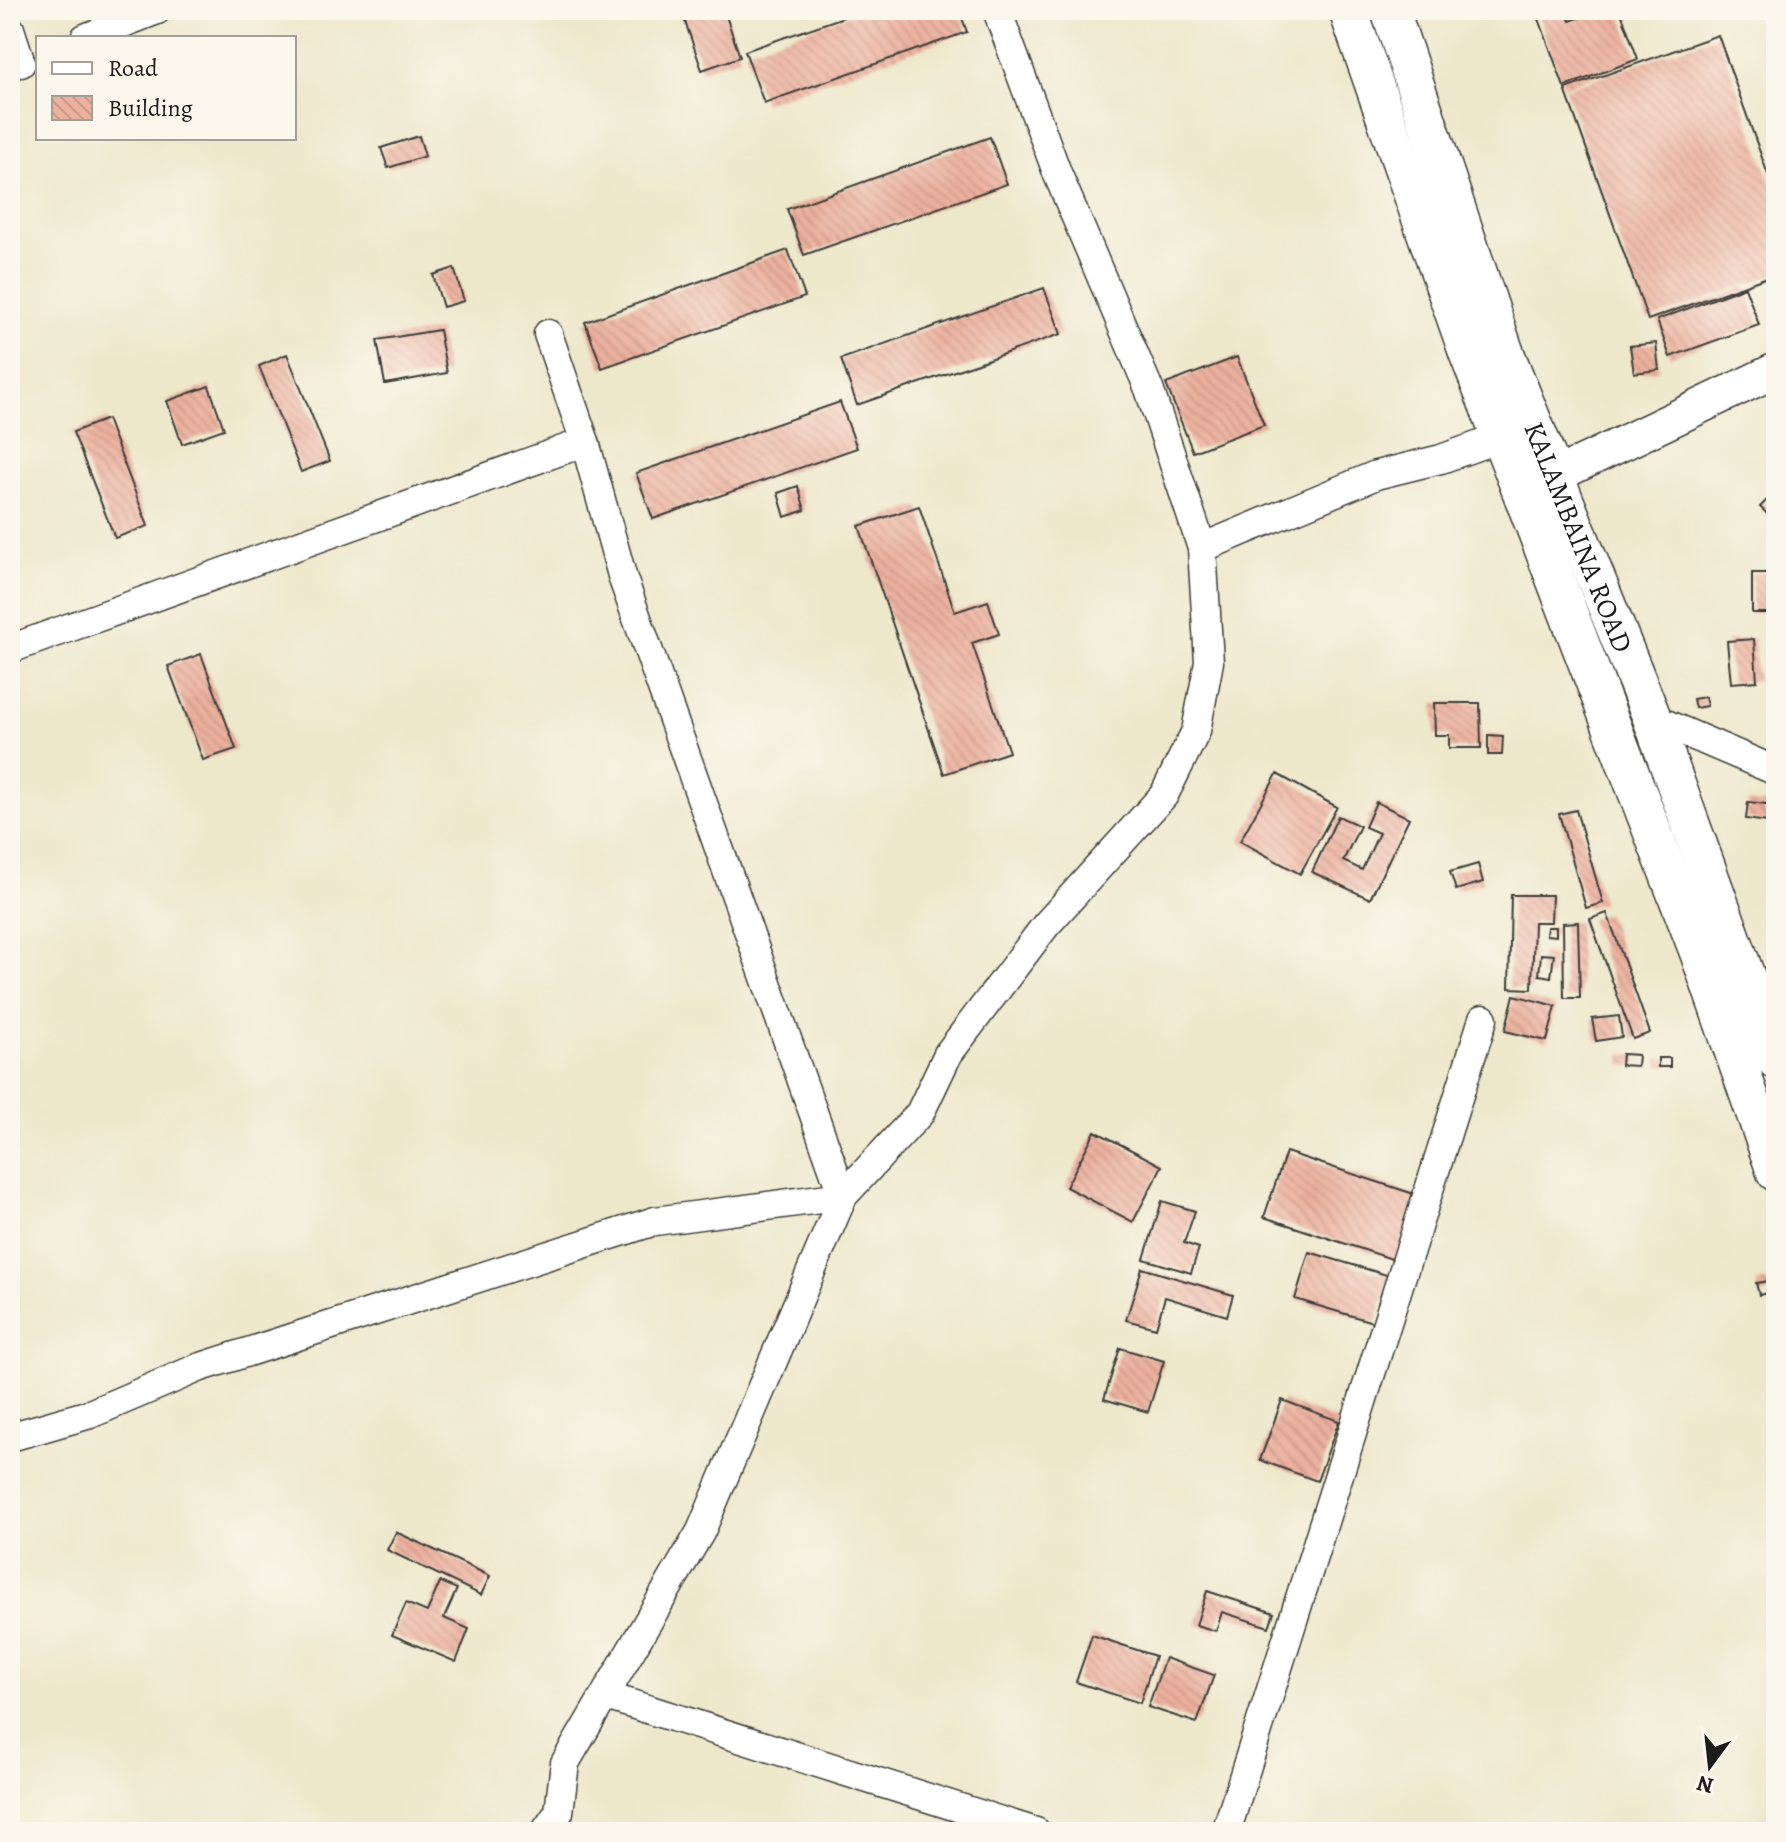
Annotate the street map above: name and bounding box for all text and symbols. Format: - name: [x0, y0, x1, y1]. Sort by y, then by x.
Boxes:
- legend: [36, 36, 296, 140]
- text: Road: [108, 52, 158, 84]
- text: Building: [108, 92, 193, 124]
- street label: KALAMBAINA ROAD: [1515, 416, 1642, 658]
- north arrow: [1670, 1726, 1750, 1806]
- text: N: [1693, 1768, 1717, 1801]

